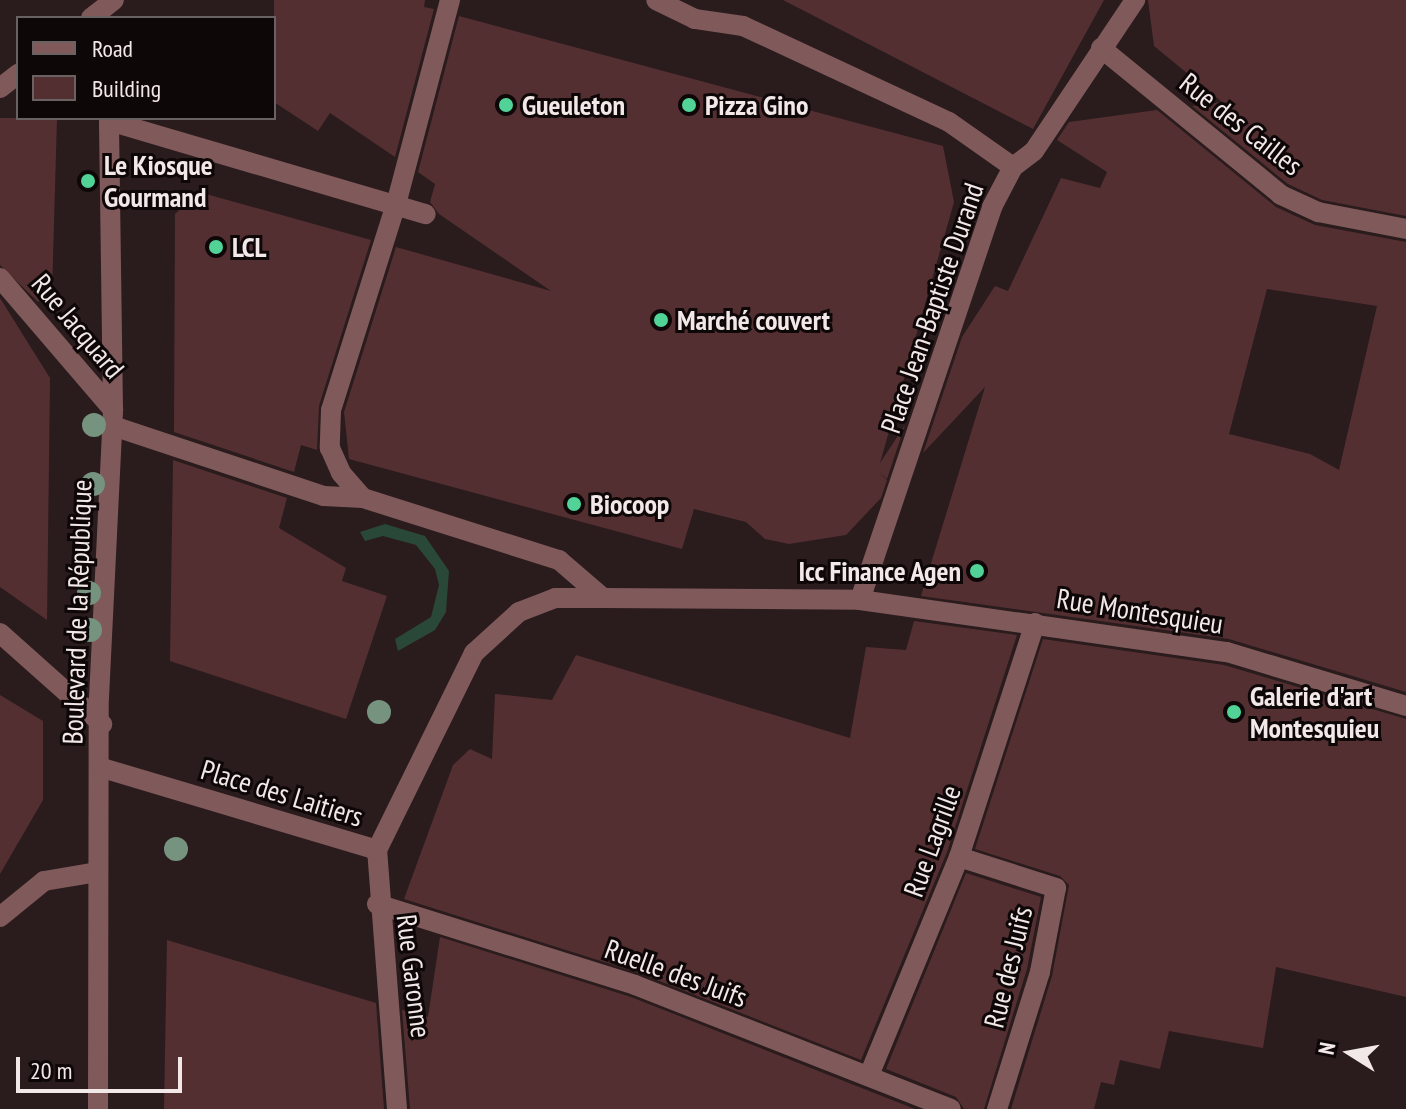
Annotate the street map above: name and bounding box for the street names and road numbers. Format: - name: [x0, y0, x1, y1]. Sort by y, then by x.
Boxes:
- street label: Rue des Cailles: [1173, 66, 1309, 182]
- street label: Place Jean-Baptiste Durand: [873, 179, 991, 437]
- street label: Rue Jacquard: [25, 267, 131, 385]
- street label: Boulevard de la République: [56, 479, 98, 745]
- street label: Rue Montesquieu: [1054, 581, 1226, 641]
- street label: Place des Laitiers: [197, 752, 367, 834]
- street label: Rue Lagrille: [896, 781, 968, 901]
- street label: Rue des Juifs: [977, 903, 1039, 1031]
- street label: Rue Garonne: [390, 912, 438, 1040]
- street label: Ruelle des Juifs: [601, 932, 751, 1014]

